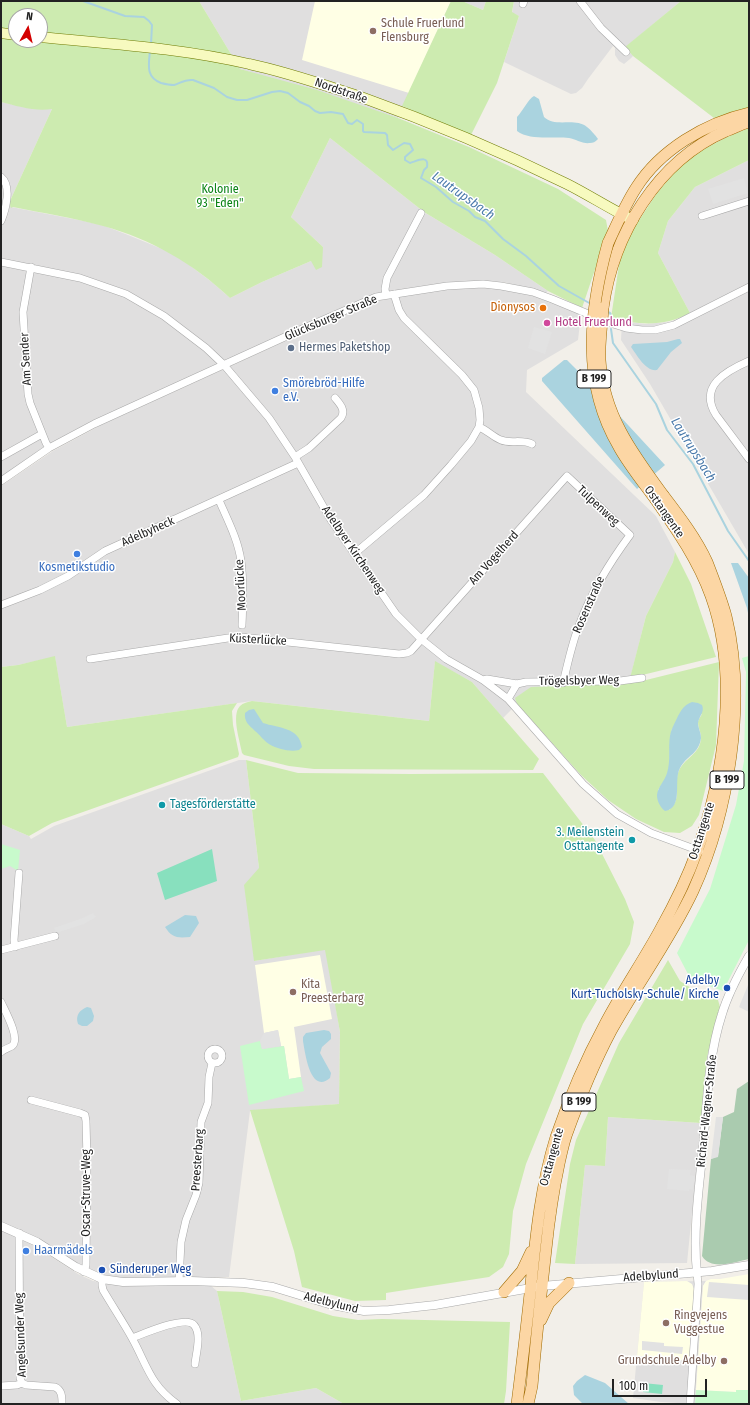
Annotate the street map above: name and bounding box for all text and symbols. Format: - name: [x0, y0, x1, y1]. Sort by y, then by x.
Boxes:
- north arrow: [8, 8, 48, 48]
- text: N: [25, 10, 34, 24]
- place label: Schule Fruerlund Flensburg: [381, 17, 464, 45]
- marker: Schule Fruerlund Flensburg: [368, 26, 378, 36]
- street label: Nordstraße: [313, 75, 369, 107]
- water label: Lautrupsbach: [429, 169, 497, 223]
- park label: Kolonie 93 "Eden": [197, 183, 243, 211]
- street label: Glücksburger Straße: [283, 292, 379, 344]
- place label: Dionysos: [491, 301, 535, 315]
- marker: Dionysos: [538, 303, 548, 313]
- place label: Hotel Fruerlund: [555, 316, 632, 330]
- marker: Hotel Fruerlund: [542, 318, 552, 328]
- street label: Am Sender: [17, 332, 35, 386]
- place label: Hermes Paketshop: [299, 341, 390, 355]
- marker: Hermes Paketshop: [286, 343, 296, 353]
- road number: B 199: [577, 370, 611, 388]
- place label: Smörebröd-Hilfe e.V.: [283, 377, 365, 405]
- marker: Smörebröd-Hilfe e.V.: [270, 386, 280, 396]
- water label: Lautrupsbach: [667, 415, 719, 485]
- street label: Tulpenweg: [574, 483, 622, 529]
- street label: Osttangente: [641, 483, 687, 541]
- street label: Adelbyer Kirchenweg: [318, 503, 388, 597]
- street label: Adelbyheck: [119, 514, 177, 550]
- street label: Am Vogelherd: [466, 528, 522, 588]
- marker: Kosmetikstudio: [72, 549, 82, 559]
- street label: Moorlücke: [232, 559, 250, 611]
- place label: Kosmetikstudio: [39, 561, 115, 575]
- street label: Rosenstraße: [570, 574, 608, 636]
- street label: Küsterlücke: [229, 631, 287, 649]
- street label: Trögelsbyer Weg: [539, 673, 619, 689]
- road number: B 199: [710, 771, 744, 789]
- place label: Tagesförderstätte: [170, 798, 256, 812]
- marker: Tagesförderstätte: [157, 800, 167, 810]
- street label: Osttangente: [686, 800, 718, 862]
- place label: 3. Meilenstein Osttangente: [556, 826, 624, 854]
- marker: 3. Meilenstein Osttangente: [627, 835, 637, 845]
- place label: Adelby Kurt-Tucholsky-Schule/ Kirche: [571, 974, 719, 1002]
- place label: Kita Preesterbarg: [301, 978, 364, 1006]
- marker: Adelby Kurt-Tucholsky-Schule/ Kirche: [722, 983, 732, 993]
- marker: Kita Preesterbarg: [288, 987, 298, 997]
- street label: Richard-Wagner-Straße: [694, 1054, 720, 1168]
- road number: B 199: [562, 1093, 596, 1111]
- street label: Osttangente: [537, 1126, 567, 1188]
- street label: Preesterbarg: [189, 1128, 207, 1192]
- street label: Oscar-Struve-Weg: [80, 1149, 94, 1237]
- place label: Haarmädels: [34, 1244, 93, 1258]
- marker: Haarmädels: [21, 1246, 31, 1256]
- place label: Sünderuper Weg: [110, 1263, 191, 1277]
- marker: Sünderuper Weg: [97, 1265, 107, 1275]
- street label: Adelbylund: [623, 1267, 679, 1285]
- street label: Adelbylund: [302, 1289, 360, 1317]
- street label: Angelsunder Weg: [12, 1292, 30, 1378]
- place label: Ringvejens Vuggestue: [674, 1309, 727, 1337]
- marker: Ringvejens Vuggestue: [661, 1318, 671, 1328]
- place label: Grundschule Adelby: [618, 1354, 716, 1368]
- marker: Grundschule Adelby: [719, 1356, 729, 1366]
- scale bar: [614, 1371, 709, 1397]
- text: 100 m: [619, 1379, 648, 1393]

